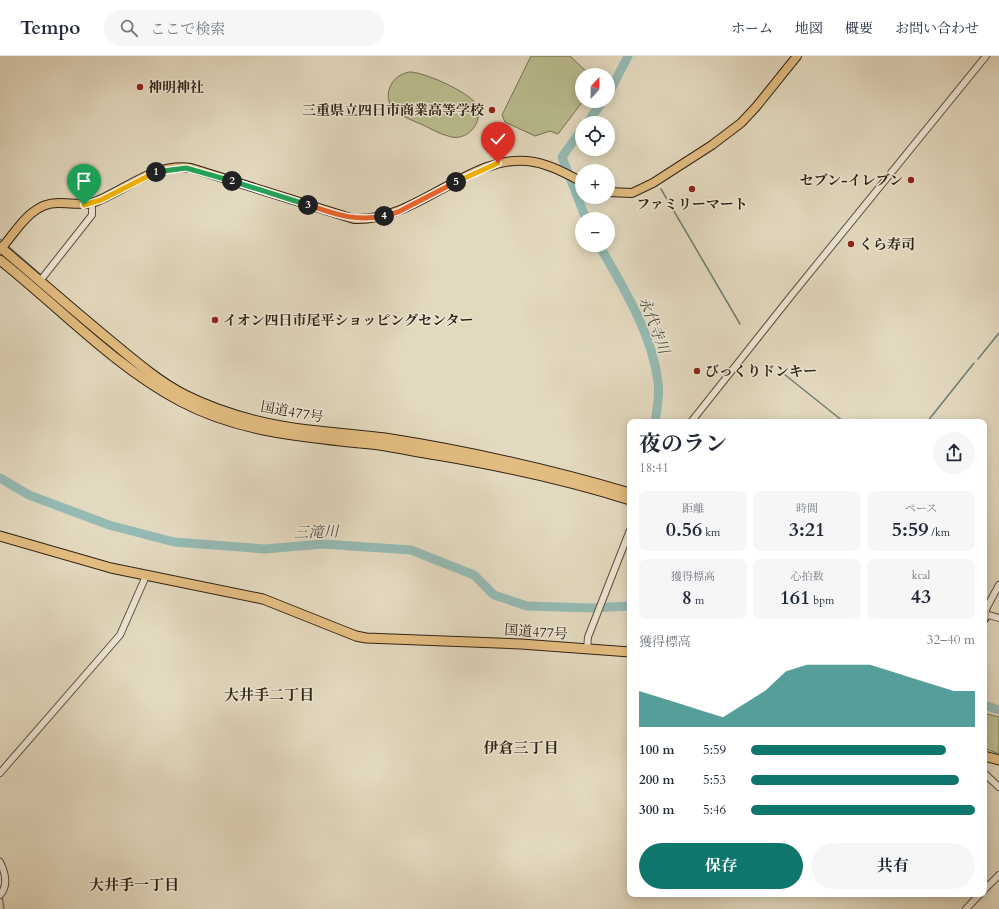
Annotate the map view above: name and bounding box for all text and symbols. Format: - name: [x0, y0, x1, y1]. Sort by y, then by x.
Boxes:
- search box: [104, 10, 384, 46]
- text: Tempo: [20, 15, 80, 41]
- icon: search: [118, 17, 140, 39]
- text: ここで検索: [150, 19, 225, 39]
- text: ホーム: [731, 19, 773, 38]
- text: 地図: [795, 19, 823, 38]
- text: 概要: [845, 19, 873, 38]
- text: お問い合わせ: [895, 19, 979, 38]
- north arrow: [575, 68, 615, 108]
- map controls: [575, 68, 615, 252]
- place label: 神明神社: [148, 78, 204, 97]
- marker: 神明神社: [135, 82, 145, 92]
- place label: 三重県立四日市商業高等学校: [302, 101, 484, 120]
- marker: 三重県立四日市商業高等学校: [487, 105, 497, 115]
- button: locate: [575, 116, 615, 156]
- pin: [481, 122, 515, 163]
- icon: check: [487, 128, 509, 150]
- pin: 1: [146, 162, 166, 182]
- pin: [67, 164, 101, 205]
- text: 1: [153, 164, 159, 179]
- button: +: [575, 164, 615, 204]
- icon: arrive: [73, 170, 95, 192]
- pin: 2: [222, 171, 242, 191]
- place label: セブン-イレブン: [799, 171, 903, 190]
- pin: 5: [446, 172, 466, 192]
- text: 2: [229, 173, 235, 188]
- text: 5: [453, 174, 459, 189]
- marker: セブン-イレブン: [906, 175, 916, 185]
- marker: ファミリーマート: [687, 184, 697, 194]
- pin: 3: [298, 195, 318, 215]
- place label: ファミリーマート: [636, 195, 748, 214]
- text: 3: [305, 197, 311, 212]
- pin: 4: [374, 206, 394, 226]
- text: 4: [381, 208, 387, 223]
- button: −: [575, 212, 615, 252]
- place label: くら寿司: [859, 235, 915, 254]
- marker: くら寿司: [846, 239, 856, 249]
- water label: 永代寺川: [634, 293, 675, 358]
- place label: イオン四日市尾平ショッピングセンター: [223, 311, 473, 330]
- marker: イオン四日市尾平ショッピングセンター: [210, 315, 220, 325]
- place label: びっくりドンキー: [705, 362, 817, 381]
- marker: びっくりドンキー: [692, 366, 702, 376]
- street label: 国道477号: [259, 397, 325, 427]
- text: 夜のラン: [639, 429, 727, 459]
- button: share: [933, 432, 975, 474]
- text: 18:41: [639, 459, 669, 477]
- text: 距離: [682, 501, 704, 516]
- text: 時間: [796, 501, 818, 516]
- text: ペース: [905, 501, 937, 516]
- text: 0.56: [666, 516, 702, 543]
- text: 3:21: [789, 516, 825, 543]
- text: 5:59: [892, 516, 928, 543]
- water label: 三滝川: [293, 522, 341, 542]
- text: km: [702, 525, 720, 540]
- text: /km: [928, 525, 950, 540]
- text: kcal: [912, 568, 930, 583]
- text: 獲得標高: [671, 569, 715, 584]
- text: 心拍数: [791, 569, 824, 584]
- text: 43: [911, 583, 931, 610]
- text: 8: [682, 584, 692, 611]
- text: 161: [780, 584, 810, 611]
- text: m: [692, 593, 704, 608]
- text: bpm: [810, 593, 834, 608]
- street label: 国道477号: [504, 620, 568, 644]
- text: 32–40 m: [927, 631, 975, 649]
- text: 獲得標高: [639, 633, 691, 651]
- district label: 大井手二丁目: [224, 685, 314, 705]
- district label: 伊倉三丁目: [483, 738, 559, 758]
- text: 100 m: [639, 741, 674, 759]
- text: 5:59: [703, 741, 726, 759]
- text: 200 m: [639, 771, 674, 789]
- text: 5:53: [703, 771, 726, 789]
- text: 300 m: [639, 801, 674, 819]
- text: 5:46: [703, 801, 726, 819]
- button: 保存: [639, 843, 803, 889]
- button: 共有: [811, 843, 975, 889]
- district label: 大井手一丁目: [89, 875, 179, 895]

